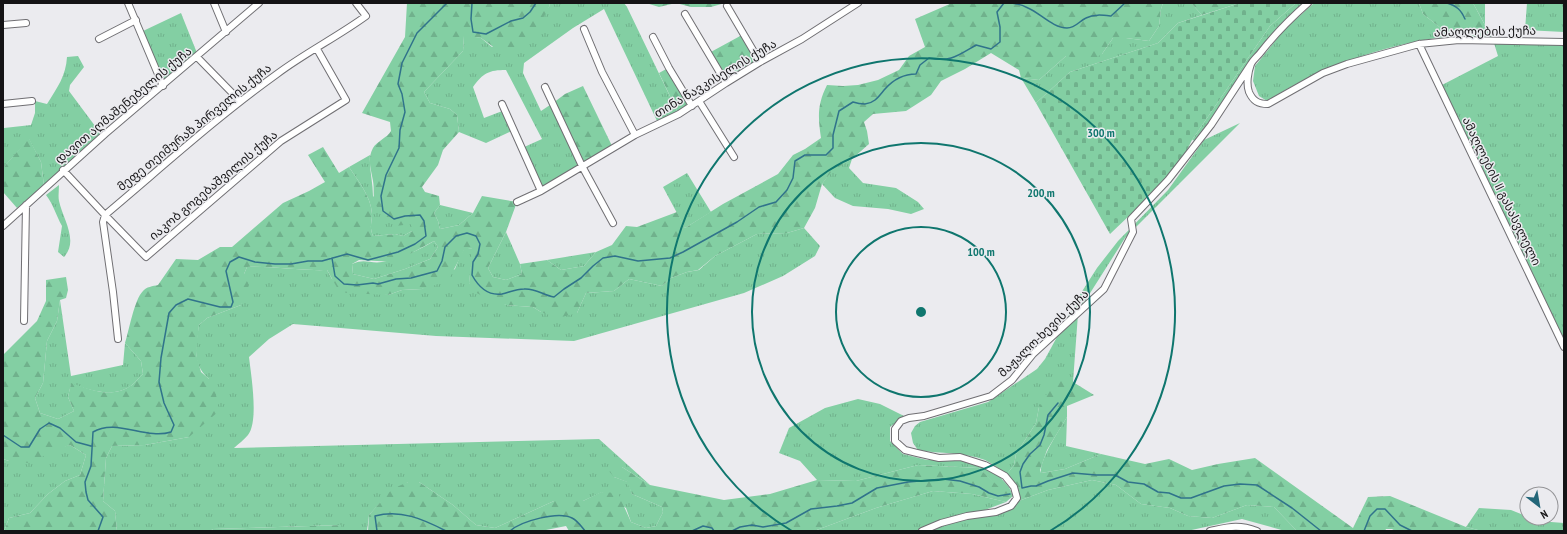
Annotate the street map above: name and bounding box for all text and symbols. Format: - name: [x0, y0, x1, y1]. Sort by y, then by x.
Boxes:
- street label: ამაღლების ქუჩა: [1434, 23, 1536, 40]
- street label: თინა წავკისელის ქუჩა: [651, 36, 779, 121]
- street label: დავით აღმაშენებელის ქუჩა: [52, 43, 195, 167]
- street label: მეფე თეიმურაზ პირველის ქუჩა: [114, 60, 275, 195]
- street label: ამაღლების II გასასვლელი: [1459, 114, 1545, 268]
- text: 300 m: [1087, 125, 1115, 140]
- street label: იაკობ გოგებაშვილის ქუჩა: [146, 127, 281, 244]
- text: 200 m: [1027, 185, 1055, 200]
- text: 100 m: [967, 244, 995, 259]
- street label: მაჟალო-ხევის ქუჩა: [995, 286, 1092, 381]
- centre of rings: [914, 305, 928, 319]
- north arrow: [1519, 486, 1559, 526]
- text: N: [1538, 507, 1550, 522]

